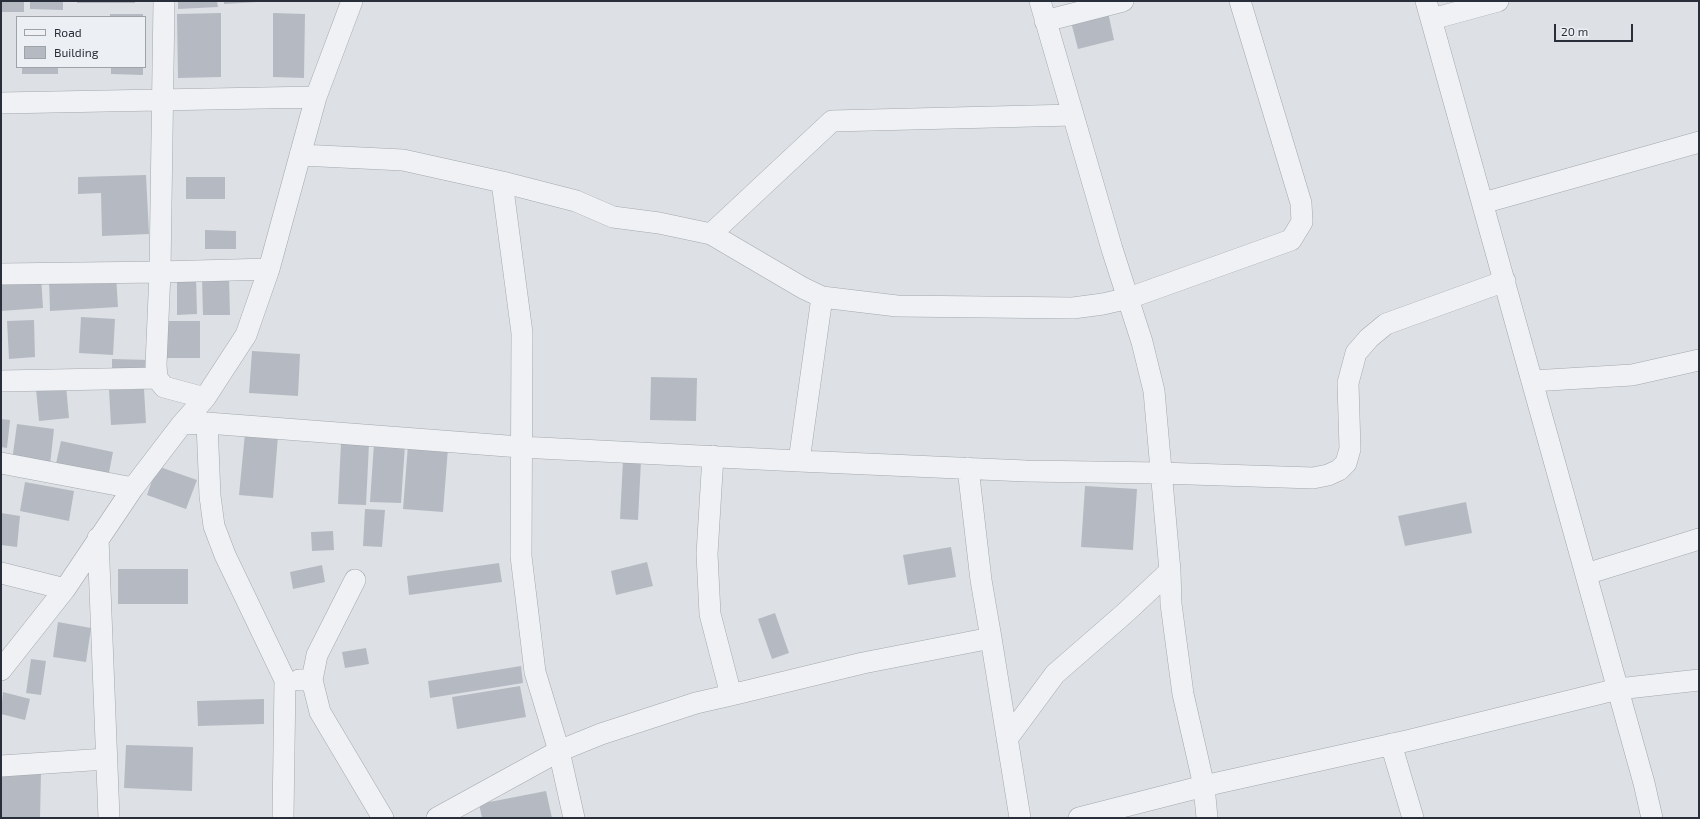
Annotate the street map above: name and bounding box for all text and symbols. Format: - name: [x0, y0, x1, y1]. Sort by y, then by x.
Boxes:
- legend: [16, 16, 146, 68]
- scale bar: [1556, 16, 1635, 42]
- text: 20 m: [1561, 24, 1588, 38]
- text: Road: [54, 25, 82, 39]
- text: Building: [54, 45, 98, 59]

